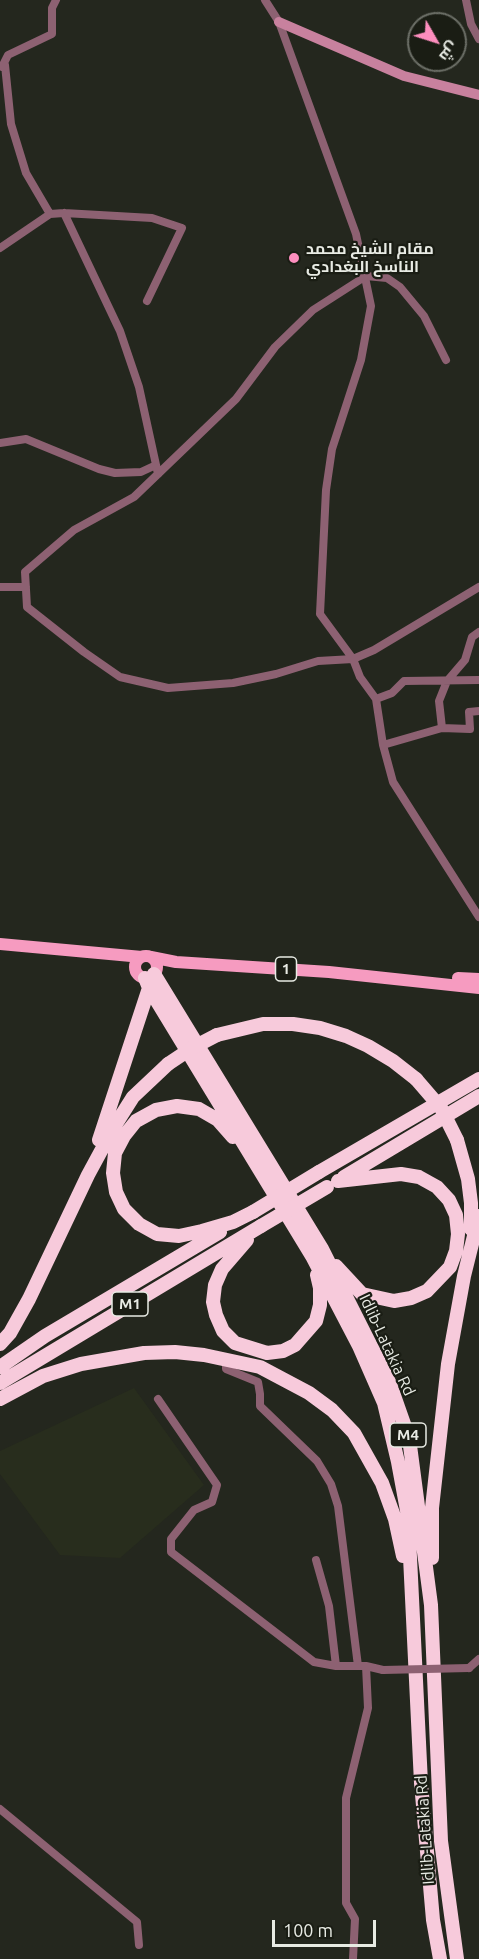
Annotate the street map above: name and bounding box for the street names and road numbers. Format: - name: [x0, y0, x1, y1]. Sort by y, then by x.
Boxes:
- road number: 1: [276, 957, 296, 981]
- street label: Idlib-Latakia Rd: [355, 1291, 419, 1399]
- road number: M1: [112, 1292, 148, 1316]
- road number: M4: [390, 1423, 426, 1447]
- street label: Idlib-Latakia Rd: [412, 1775, 438, 1885]

